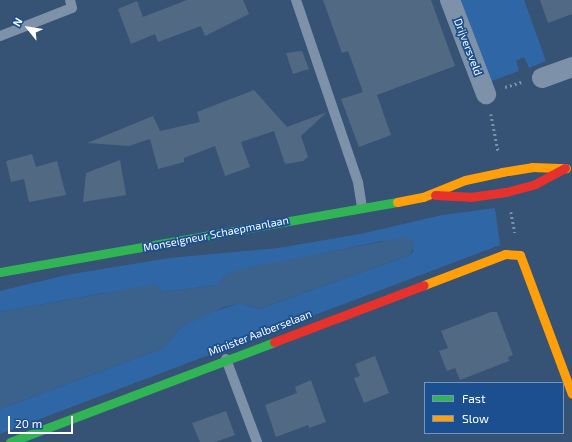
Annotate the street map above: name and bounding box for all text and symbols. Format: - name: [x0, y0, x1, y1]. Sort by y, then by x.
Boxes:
- north arrow: [8, 8, 48, 48]
- text: N: [10, 15, 25, 28]
- street label: Drijversveld: [451, 17, 485, 77]
- street label: Monseigneur Schaepmanlaan: [142, 213, 290, 255]
- street label: Minister Aalberselaan: [206, 307, 314, 359]
- legend: [424, 382, 564, 434]
- text: Fast: [462, 391, 485, 405]
- scale bar: [10, 408, 75, 434]
- text: Slow: [462, 411, 489, 425]
- text: 20 m: [15, 416, 42, 430]

